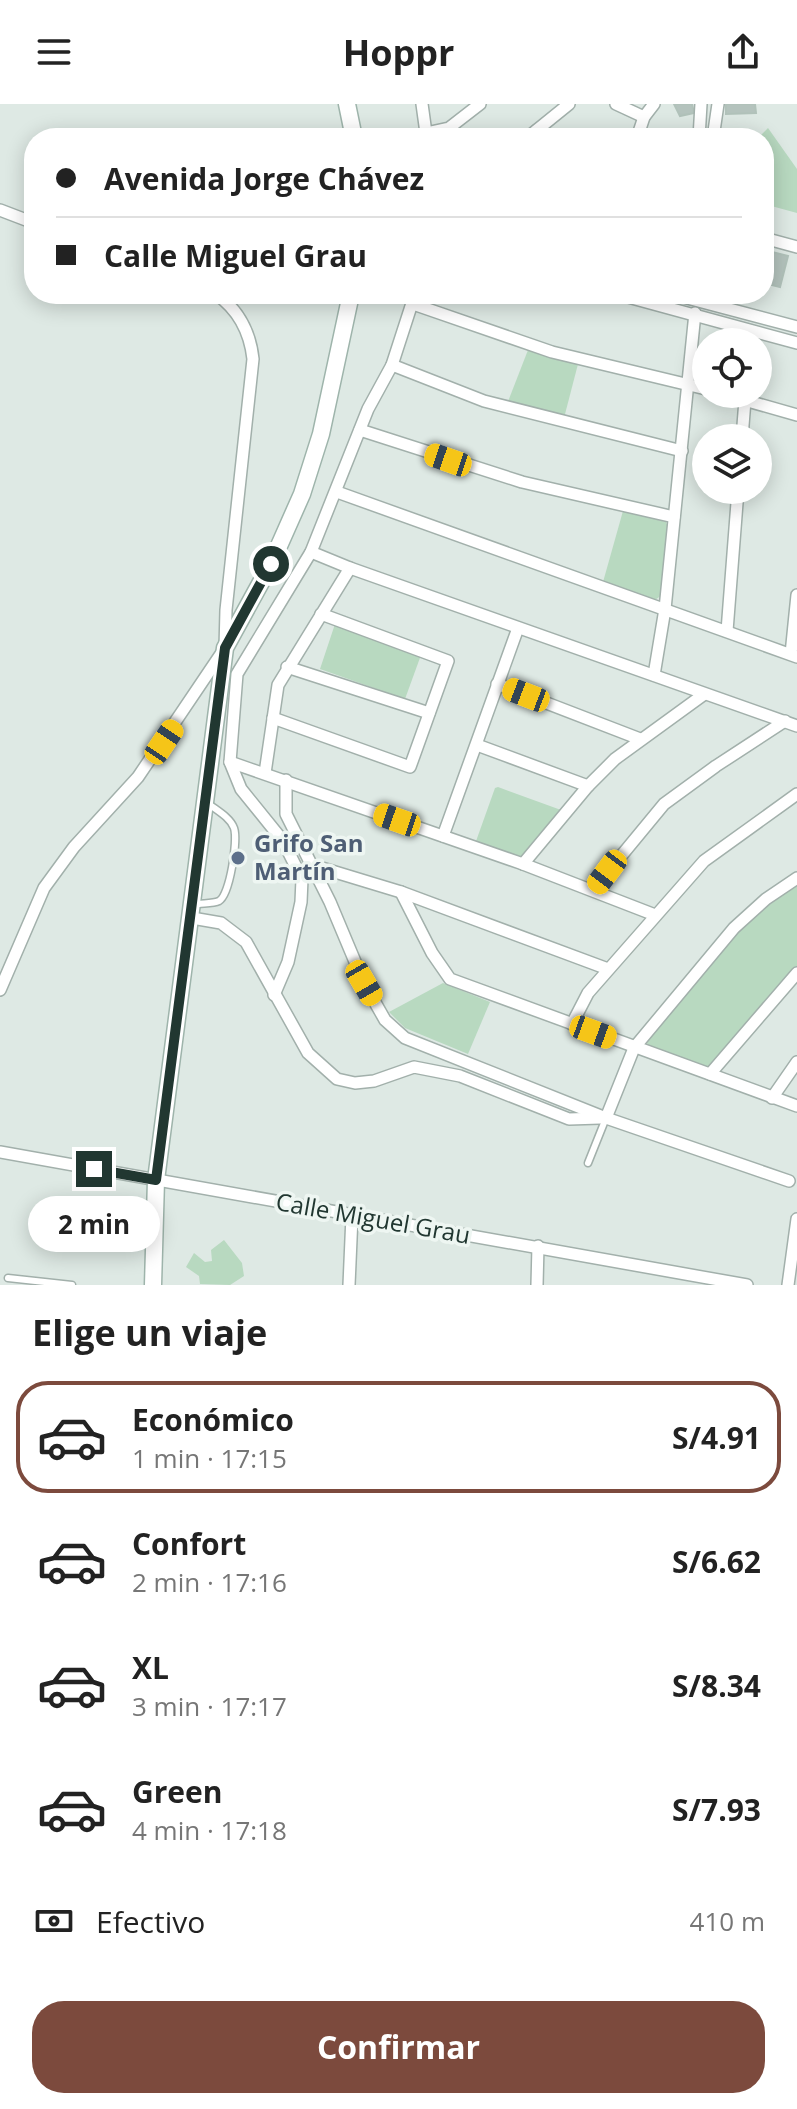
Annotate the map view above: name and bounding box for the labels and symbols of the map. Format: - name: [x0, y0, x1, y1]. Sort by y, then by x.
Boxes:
- car: [421, 441, 475, 479]
- route start: [253, 546, 289, 582]
- car: [499, 675, 553, 715]
- car: [141, 715, 187, 769]
- car: [370, 801, 424, 839]
- place label: Grifo San Martín: [254, 826, 363, 887]
- car: [583, 846, 631, 898]
- marker: Grifo San Martín: [229, 849, 247, 867]
- car: [342, 956, 386, 1010]
- car: [566, 1013, 620, 1051]
- route end: [76, 1151, 112, 1187]
- street label: Calle Miguel Grau: [274, 1184, 473, 1251]
- callout: 2 min: [28, 1197, 160, 1253]

